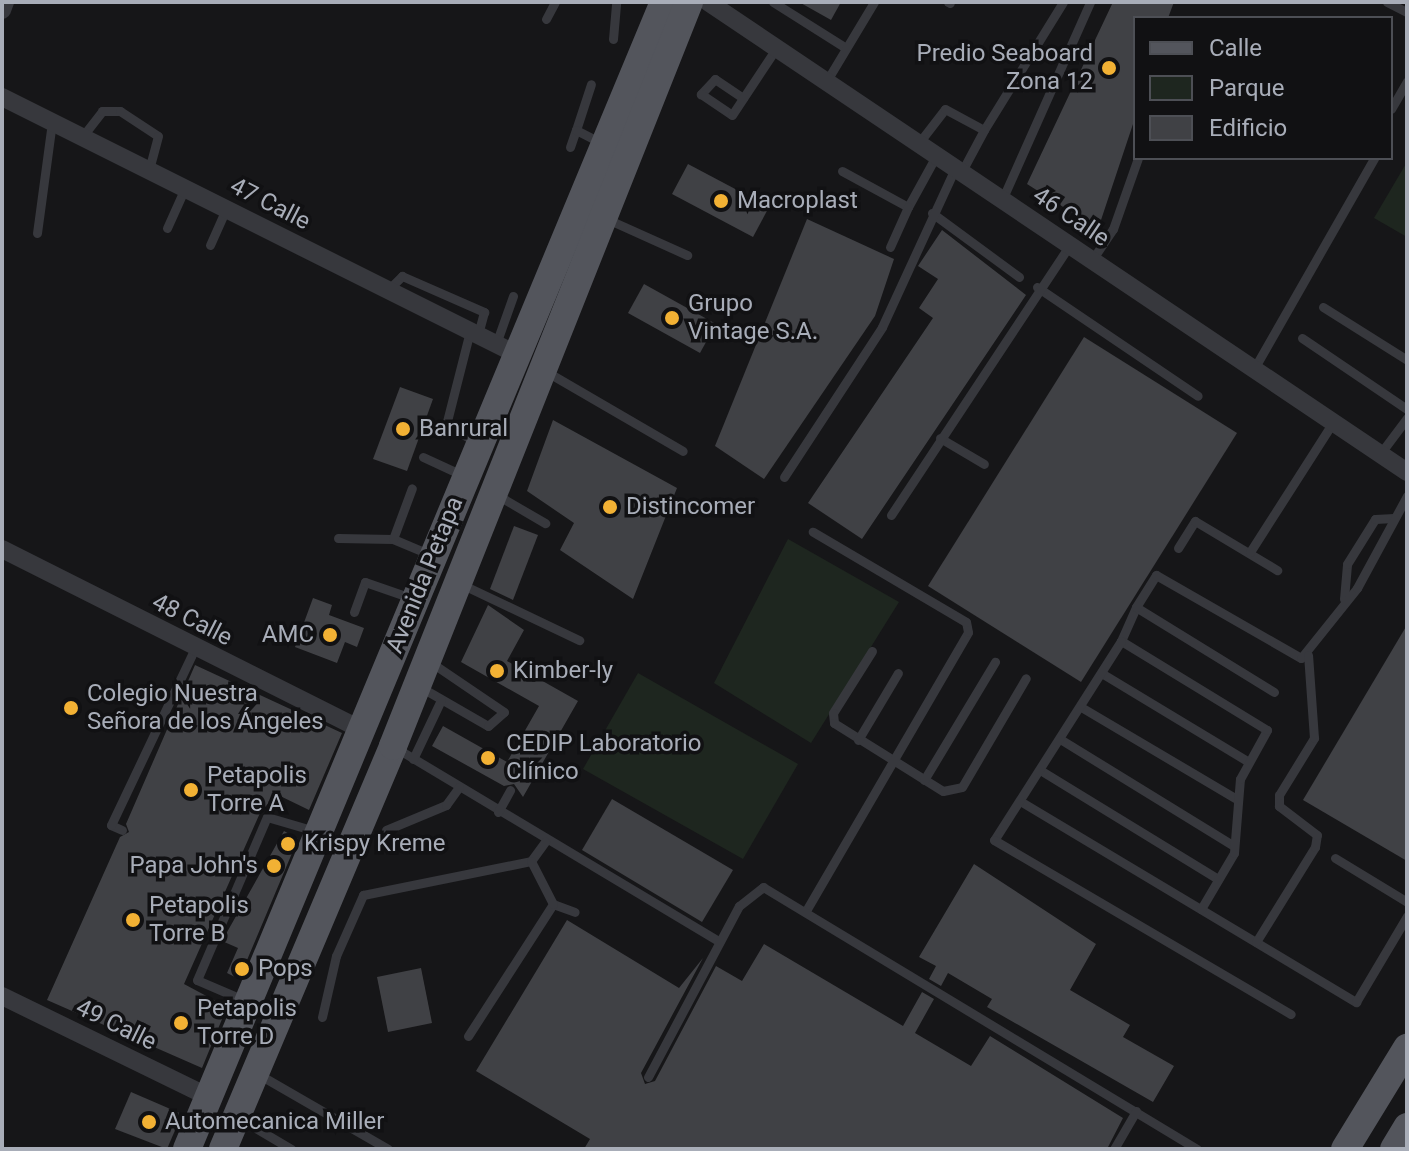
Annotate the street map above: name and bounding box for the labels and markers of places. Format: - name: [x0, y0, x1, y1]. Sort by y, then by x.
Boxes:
- place label: Predio Seaboard Zona 12: [917, 40, 1093, 96]
- marker: Predio Seaboard Zona 12: [1100, 59, 1118, 77]
- place label: Macroplast: [737, 187, 858, 215]
- marker: Macroplast: [712, 192, 730, 210]
- place label: Grupo Vintage S.A.: [688, 290, 818, 346]
- marker: Grupo Vintage S.A.: [663, 309, 681, 327]
- place label: Banrural: [419, 415, 508, 443]
- marker: Banrural: [394, 420, 412, 438]
- place label: Distincomer: [626, 493, 755, 521]
- marker: Distincomer: [601, 498, 619, 516]
- place label: AMC: [262, 621, 314, 649]
- marker: AMC: [321, 626, 339, 644]
- place label: Kimber-ly: [513, 657, 613, 685]
- marker: Kimber-ly: [488, 662, 506, 680]
- place label: Colegio Nuestra Señora de los Ángeles: [87, 680, 324, 736]
- marker: Colegio Nuestra Señora de los Ángeles: [62, 699, 80, 717]
- place label: CEDIP Laboratorio Clínico: [506, 730, 701, 786]
- marker: CEDIP Laboratorio Clínico: [477, 747, 499, 769]
- place label: Petapolis Torre A: [207, 762, 307, 818]
- marker: Petapolis Torre A: [182, 781, 200, 799]
- place label: Krispy Kreme: [304, 830, 446, 858]
- marker: Krispy Kreme: [279, 835, 297, 853]
- place label: Papa John's: [130, 852, 258, 880]
- marker: Papa John's: [265, 857, 283, 875]
- place label: Petapolis Torre B: [149, 892, 249, 948]
- marker: Petapolis Torre B: [124, 911, 142, 929]
- place label: Pops: [258, 955, 313, 983]
- marker: Pops: [233, 960, 251, 978]
- place label: Petapolis Torre D: [197, 995, 297, 1051]
- marker: Petapolis Torre D: [172, 1014, 190, 1032]
- place label: Automecanica Miller: [165, 1108, 384, 1136]
- marker: Automecanica Miller: [140, 1113, 158, 1131]

